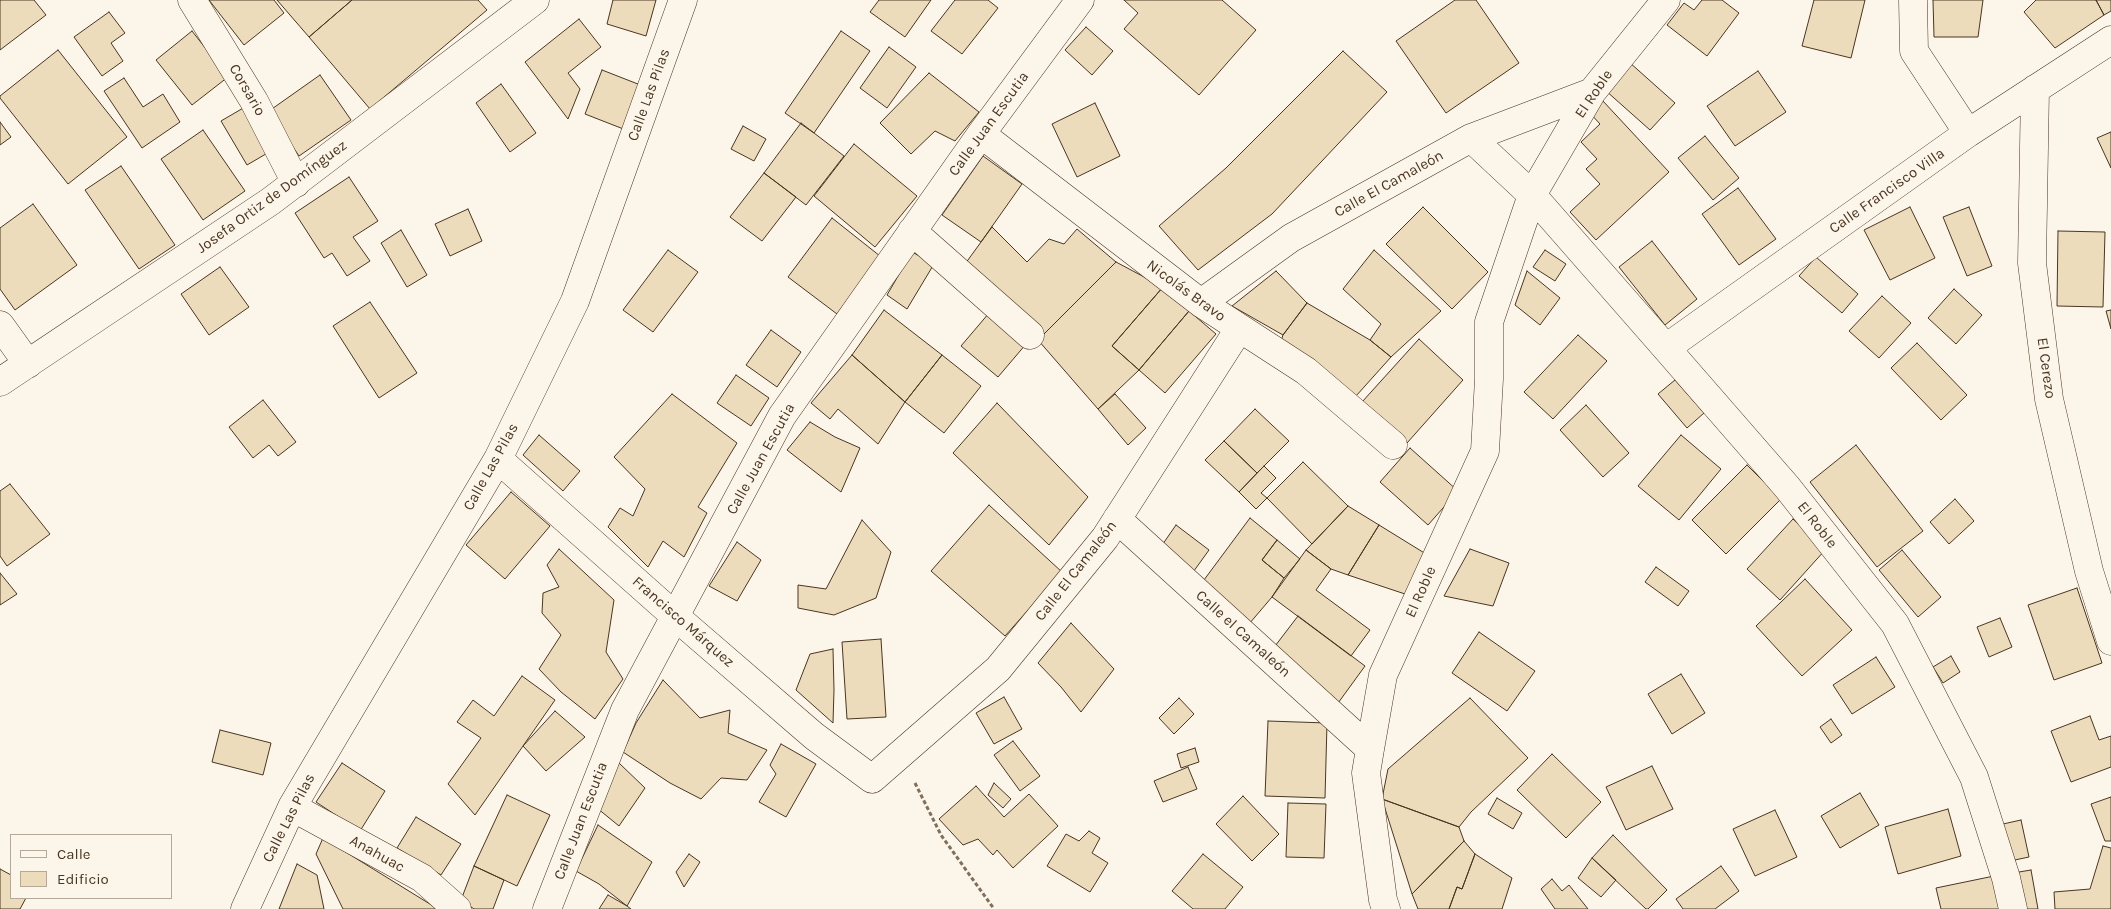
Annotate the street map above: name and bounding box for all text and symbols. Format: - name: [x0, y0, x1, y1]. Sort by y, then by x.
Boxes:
- street label: Calle Las Pilas: [624, 46, 674, 144]
- street label: Corsario: [225, 61, 269, 119]
- street label: El Roble: [1571, 66, 1617, 122]
- street label: Calle Juan Escutia: [945, 68, 1033, 180]
- street label: Josefa Ortiz de Domínguez: [194, 137, 350, 257]
- street label: Calle Francisco Villa: [1826, 144, 1948, 238]
- street label: Calle El Camaleón: [1331, 147, 1447, 221]
- street label: Nicolás Bravo: [1143, 256, 1229, 326]
- street label: El Cerezo: [2033, 336, 2059, 400]
- street label: Calle Juan Escutia: [723, 400, 799, 518]
- street label: Calle Las Pilas: [460, 420, 522, 514]
- street label: El Roble: [1793, 498, 1841, 552]
- street label: Calle El Camaleón: [1031, 517, 1121, 625]
- street label: El Roble: [1402, 564, 1440, 620]
- street label: Francisco Márquez: [628, 573, 738, 671]
- street label: Calle el Camaleón: [1192, 587, 1294, 681]
- street label: Calle Juan Escutia: [550, 760, 612, 882]
- street label: Calle Las Pilas: [259, 771, 319, 865]
- street label: Anahuac: [346, 832, 408, 876]
- legend: [10, 834, 172, 899]
- text: Calle: [57, 845, 91, 863]
- text: Edificio: [57, 870, 109, 888]

